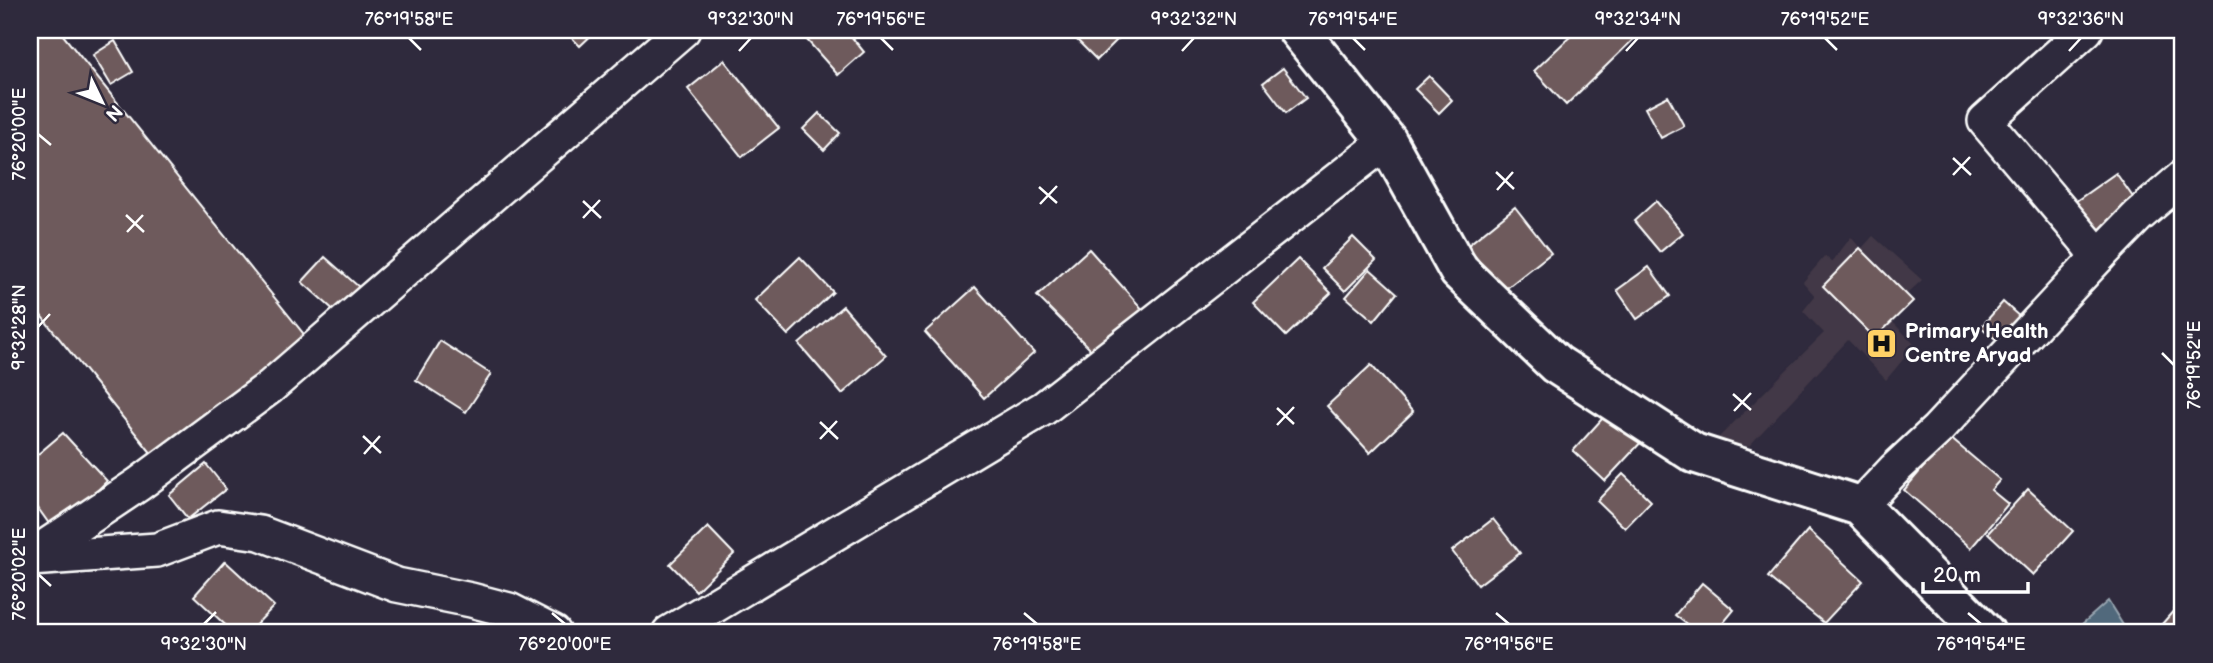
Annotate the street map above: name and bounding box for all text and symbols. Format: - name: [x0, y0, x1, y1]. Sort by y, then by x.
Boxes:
- text: 76°19'58"E: [365, 9, 453, 30]
- text: 9°32'30"N: [708, 9, 794, 30]
- text: 76°19'56"E: [836, 9, 926, 30]
- text: 9°32'32"N: [1151, 9, 1237, 30]
- text: 76°19'54"E: [1308, 9, 1398, 30]
- text: 9°32'34"N: [1595, 9, 1681, 30]
- text: 76°19'52"E: [1781, 9, 1869, 30]
- text: 9°32'36"N: [2038, 9, 2124, 30]
- north arrow: [66, 66, 136, 136]
- text: 76°20'00"E: [9, 87, 30, 180]
- text: N: [100, 100, 127, 126]
- text: 9°32'28"N: [9, 284, 30, 370]
- place label: Primary Health Centre Aryad: [1905, 319, 2049, 368]
- text: 76°19'52"E: [2184, 321, 2205, 409]
- hospital icon: Primary Health Centre Aryad: [1865, 326, 1899, 360]
- text: 76°20'02"E: [9, 527, 30, 620]
- scale bar: [1923, 551, 2028, 595]
- text: 20 m: [1933, 563, 1981, 588]
- text: 9°32'30"N: [161, 634, 247, 655]
- text: 76°20'00"E: [519, 634, 612, 655]
- text: 76°19'58"E: [993, 634, 1081, 655]
- text: 76°19'56"E: [1464, 634, 1554, 655]
- text: 76°19'54"E: [1936, 634, 2026, 655]

